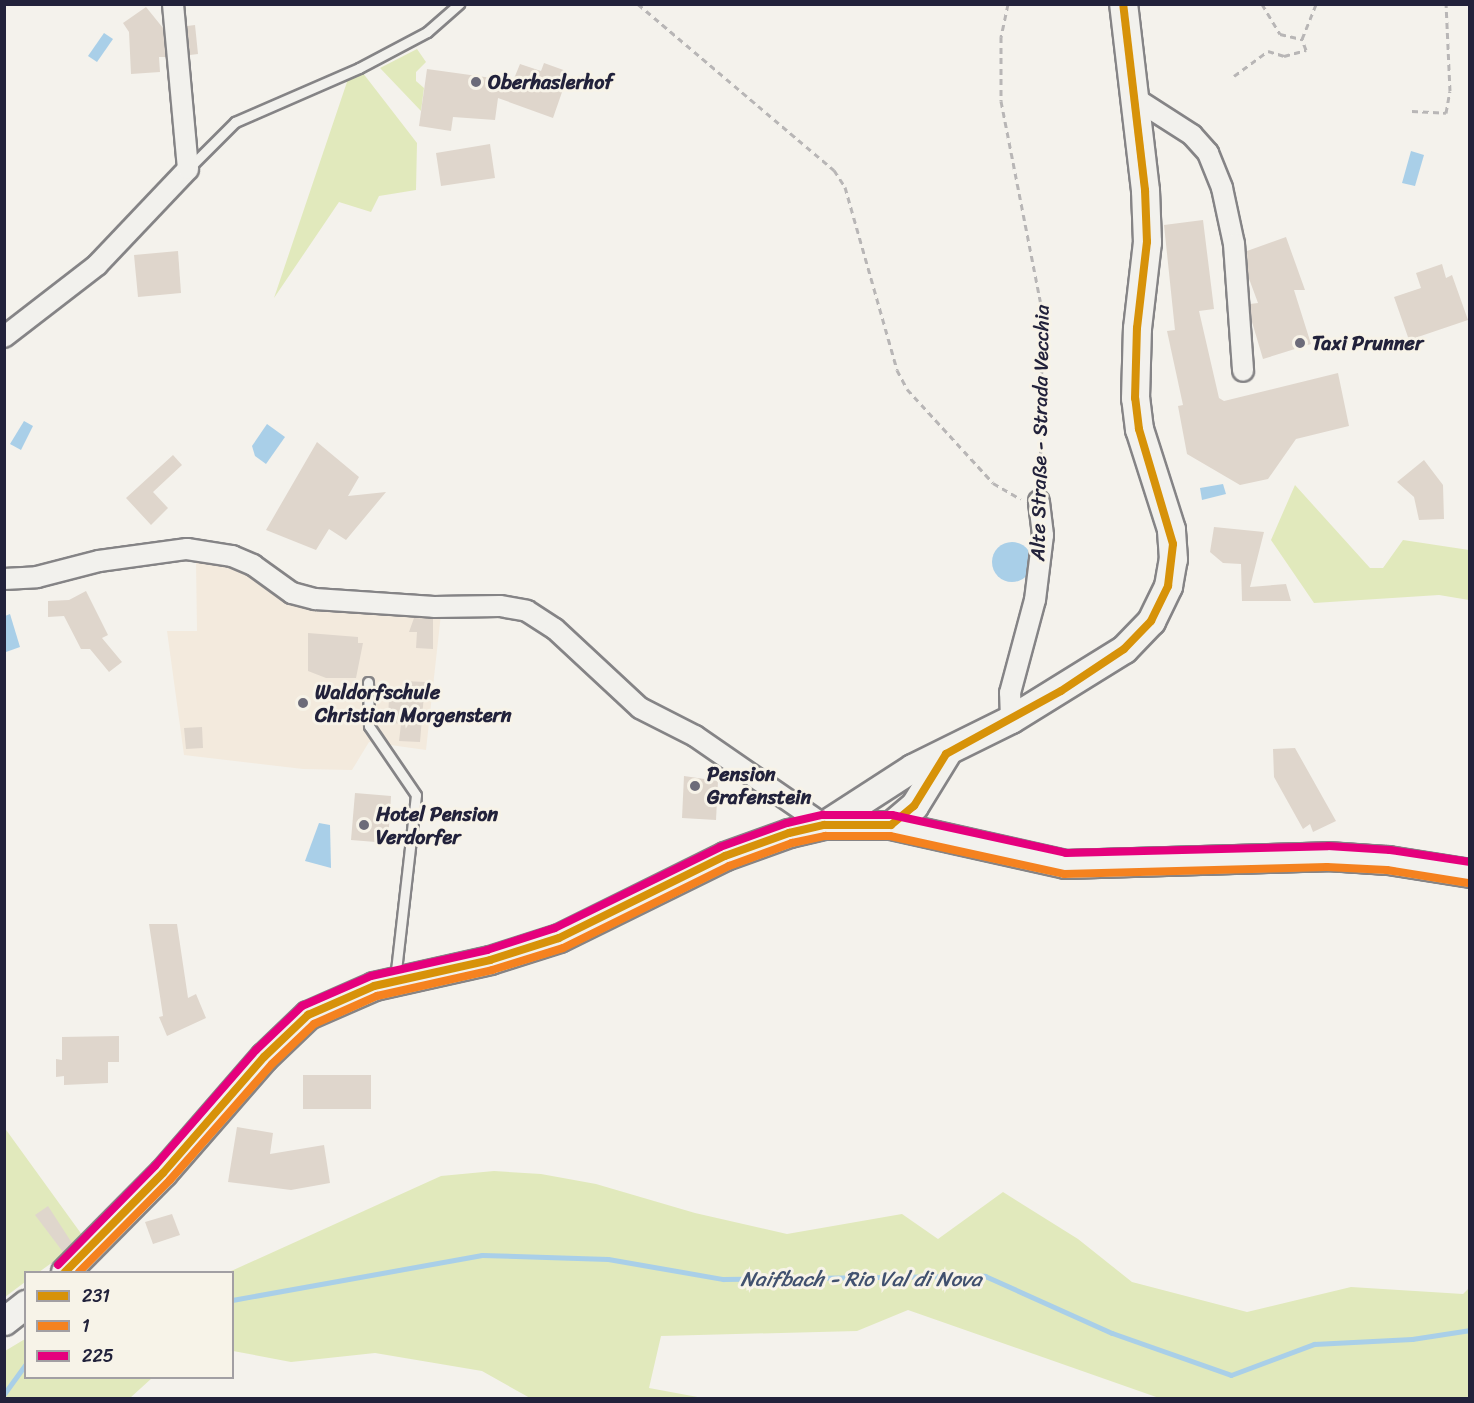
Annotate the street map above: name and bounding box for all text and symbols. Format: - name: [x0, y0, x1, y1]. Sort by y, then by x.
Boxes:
- place label: Oberhaslerhof: [488, 70, 613, 94]
- marker: Oberhaslerhof: [469, 75, 483, 89]
- street label: Alte Straße - Strada Vecchia: [1026, 304, 1054, 562]
- place label: Taxi Prunner: [1312, 331, 1423, 355]
- marker: Taxi Prunner: [1293, 336, 1307, 350]
- place label: Waldorfschule Christian Morgenstern: [315, 680, 513, 727]
- marker: Waldorfschule Christian Morgenstern: [296, 696, 310, 710]
- place label: Pension Grafenstein: [707, 762, 811, 809]
- marker: Pension Grafenstein: [688, 779, 702, 793]
- place label: Hotel Pension Verdorfer: [376, 802, 499, 849]
- marker: Hotel Pension Verdorfer: [357, 818, 371, 832]
- water label: Naifbach - Rio Val di Nova: [741, 1266, 981, 1292]
- legend: [24, 1271, 234, 1379]
- text: 231: [82, 1280, 110, 1312]
- text: 1: [82, 1310, 90, 1342]
- text: 225: [82, 1340, 114, 1372]

